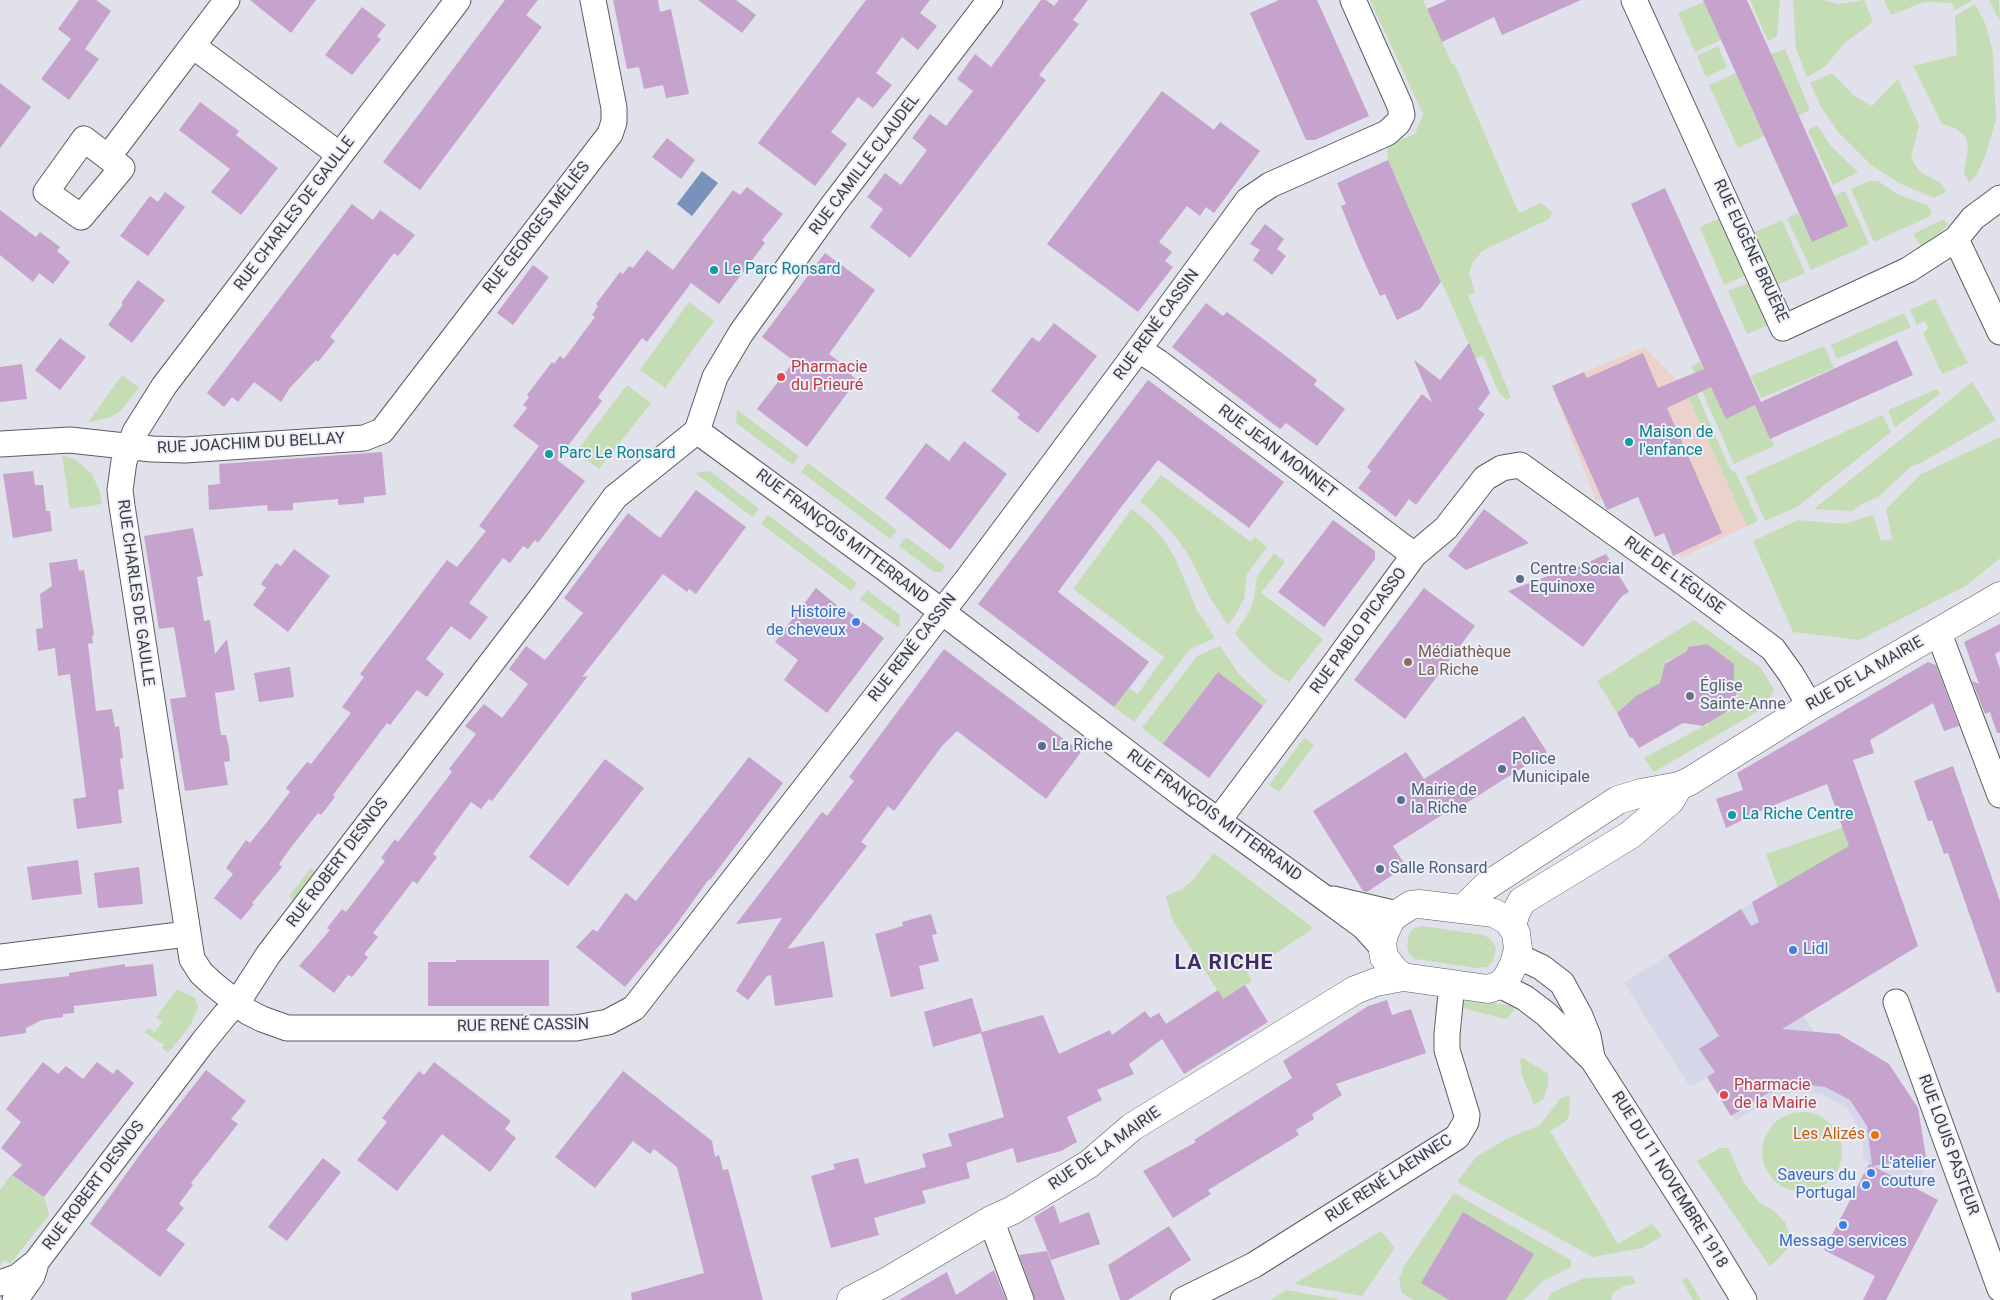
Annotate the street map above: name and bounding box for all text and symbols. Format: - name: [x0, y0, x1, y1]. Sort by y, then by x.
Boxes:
- street label: RUE CAMILLE CLAUDEL: [806, 91, 924, 239]
- street label: RUE CHARLES DE GAULLE: [231, 133, 359, 295]
- street label: RUE GEORGES MÉLIÈS: [479, 158, 595, 298]
- street label: RUE EUGÈNE BRUÈRE: [1708, 176, 1792, 326]
- place label: Le Parc Ronsard: [724, 260, 840, 280]
- marker: Le Parc Ronsard: [708, 264, 720, 276]
- street label: RUE RENÉ CASSIN: [1110, 266, 1204, 384]
- place label: Pharmacie du Prieuré: [791, 358, 868, 396]
- marker: Pharmacie du Prieuré: [775, 371, 787, 383]
- street label: RUE JEAN MONNET: [1214, 401, 1340, 503]
- place label: Maison de l'enfance: [1639, 423, 1713, 461]
- street label: RUE JOACHIM DU BELLAY: [157, 429, 345, 459]
- marker: Maison de l'enfance: [1623, 436, 1635, 448]
- place label: Parc Le Ronsard: [559, 444, 675, 464]
- marker: Parc Le Ronsard: [543, 448, 555, 460]
- street label: RUE FRANÇOIS MITTERRAND: [752, 466, 932, 608]
- street label: RUE CHARLES DE GAULLE: [112, 498, 158, 688]
- street label: RUE DE L'ÉGLISE: [1620, 533, 1728, 619]
- place label: Centre Social Equinoxe: [1530, 560, 1624, 598]
- street label: RUE PABLO PICASSO: [1307, 564, 1411, 698]
- marker: Centre Social Equinoxe: [1514, 573, 1526, 585]
- street label: RUE RENÉ CASSIN: [865, 590, 961, 706]
- place label: Histoire de cheveux: [766, 603, 846, 641]
- marker: Histoire de cheveux: [850, 616, 862, 628]
- street label: RUE DE LA MAIRIE: [1803, 633, 1927, 715]
- place label: Médiathèque La Riche: [1418, 643, 1511, 681]
- marker: Médiathèque La Riche: [1402, 656, 1414, 668]
- place label: Église Sainte-Anne: [1700, 677, 1786, 715]
- marker: Église Sainte-Anne: [1684, 690, 1696, 702]
- place label: La Riche: [1052, 736, 1113, 756]
- marker: La Riche: [1036, 740, 1048, 752]
- street label: RUE FRANÇOIS MITTERRAND: [1123, 746, 1305, 886]
- place label: Police Municipale: [1512, 750, 1590, 788]
- marker: Police Municipale: [1496, 763, 1508, 775]
- place label: Mairie de la Riche: [1411, 781, 1477, 819]
- marker: Mairie de la Riche: [1395, 794, 1407, 806]
- street label: RUE ROBERT DESNOS: [283, 795, 393, 931]
- place label: La Riche Centre: [1742, 805, 1853, 825]
- marker: La Riche Centre: [1726, 809, 1738, 821]
- place label: Salle Ronsard: [1390, 859, 1488, 879]
- marker: Salle Ronsard: [1374, 863, 1386, 875]
- place label: Lidl: [1803, 940, 1828, 960]
- marker: Lidl: [1787, 944, 1799, 956]
- district label: LA RICHE: [1174, 951, 1274, 977]
- street label: RUE RENÉ CASSIN: [457, 1015, 589, 1037]
- street label: RUE LOUIS PASTEUR: [1914, 1072, 1982, 1218]
- place label: Pharmacie de la Mairie: [1734, 1076, 1816, 1114]
- street label: RUE DU 11 NOVEMBRE 1918: [1607, 1088, 1731, 1272]
- marker: Pharmacie de la Mairie: [1718, 1089, 1730, 1101]
- street label: RUE DE LA MAIRIE: [1045, 1103, 1165, 1195]
- street label: RUE ROBERT DESNOS: [39, 1118, 149, 1254]
- place label: Les Alizés: [1793, 1125, 1865, 1145]
- marker: Les Alizés: [1869, 1129, 1881, 1141]
- street label: RUE RENÉ LAENNEC: [1322, 1131, 1456, 1227]
- place label: L'atelier couture: [1881, 1154, 1936, 1192]
- place label: Saveurs du Portugal: [1777, 1166, 1856, 1204]
- marker: L'atelier couture: [1865, 1167, 1877, 1179]
- marker: Saveurs du Portugal: [1860, 1179, 1872, 1191]
- marker: Message services: [1837, 1219, 1849, 1231]
- place label: Message services: [1779, 1232, 1907, 1252]

